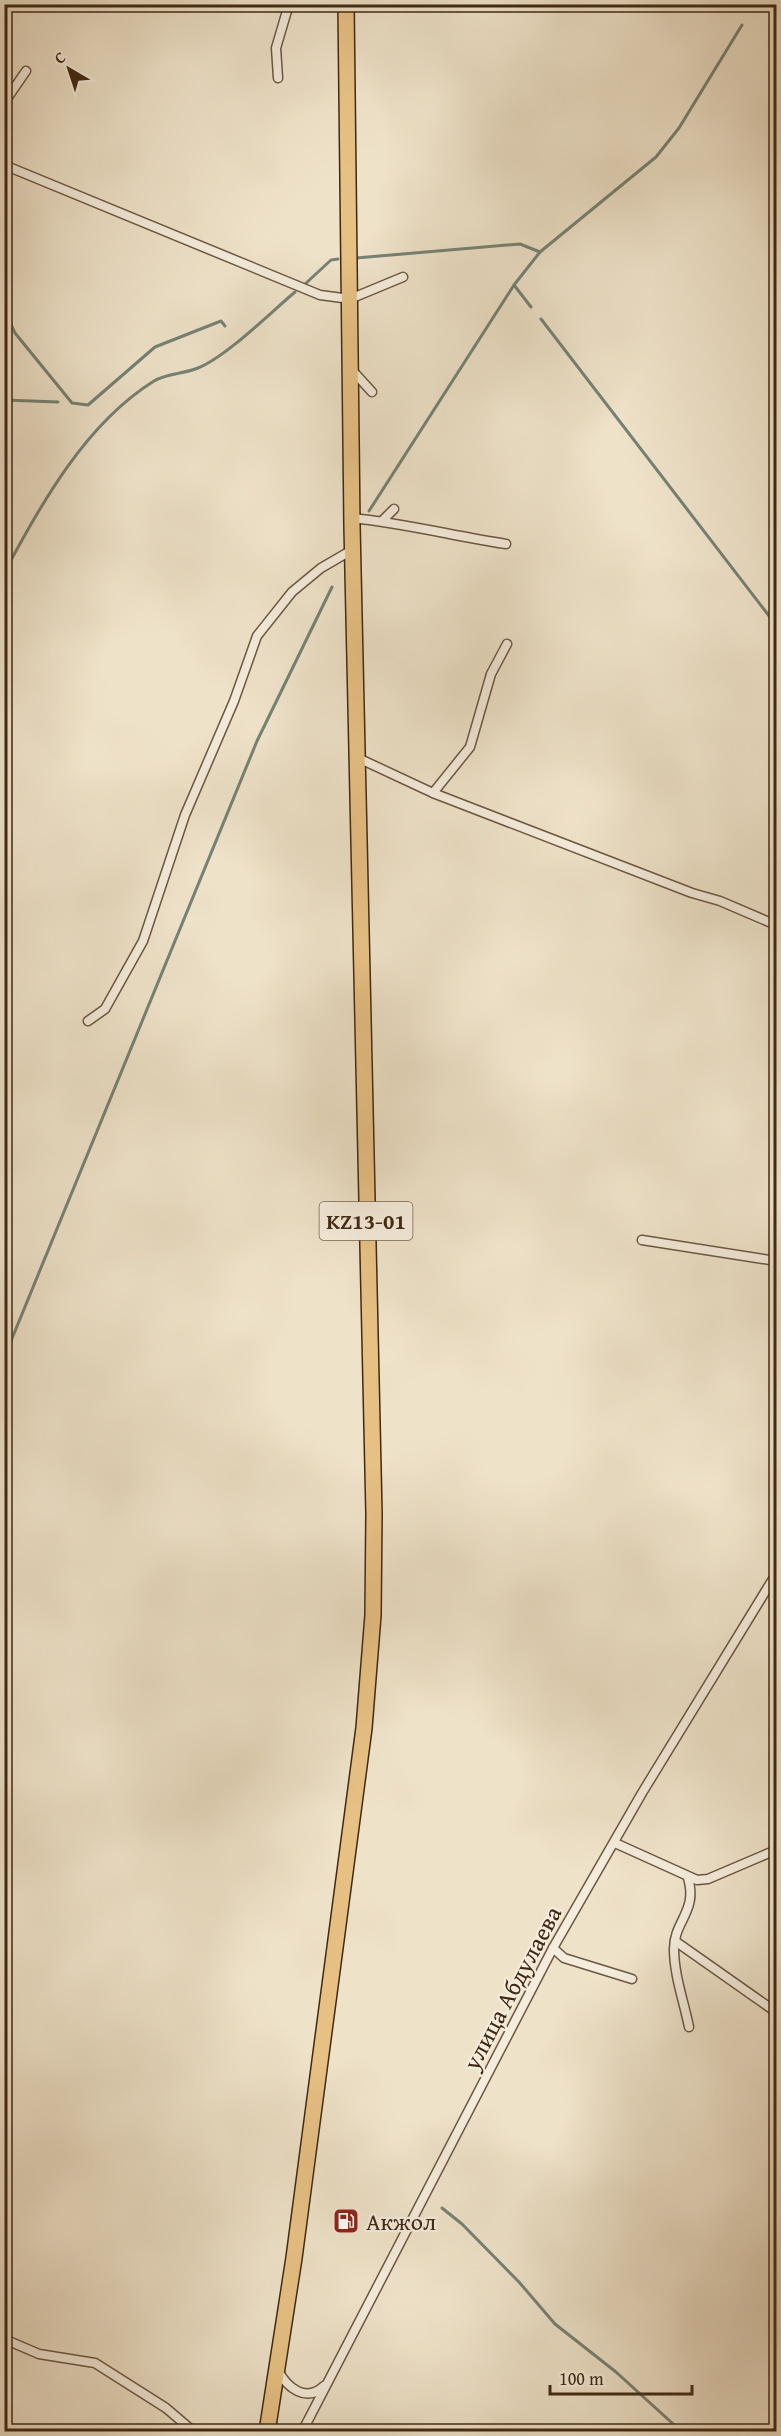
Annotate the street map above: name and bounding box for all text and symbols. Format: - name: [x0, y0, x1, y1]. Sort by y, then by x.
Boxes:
- north arrow: [39, 39, 99, 99]
- text: С: [48, 45, 71, 70]
- road number: KZ13-01: [320, 1202, 412, 1240]
- street label: улица Абдулаева: [454, 1899, 570, 2077]
- place label: Акжол: [366, 2204, 436, 2239]
- fuel station icon: Акжол: [331, 2206, 361, 2236]
- scale bar: [550, 2358, 692, 2396]
- text: 100 m: [559, 2365, 604, 2392]

